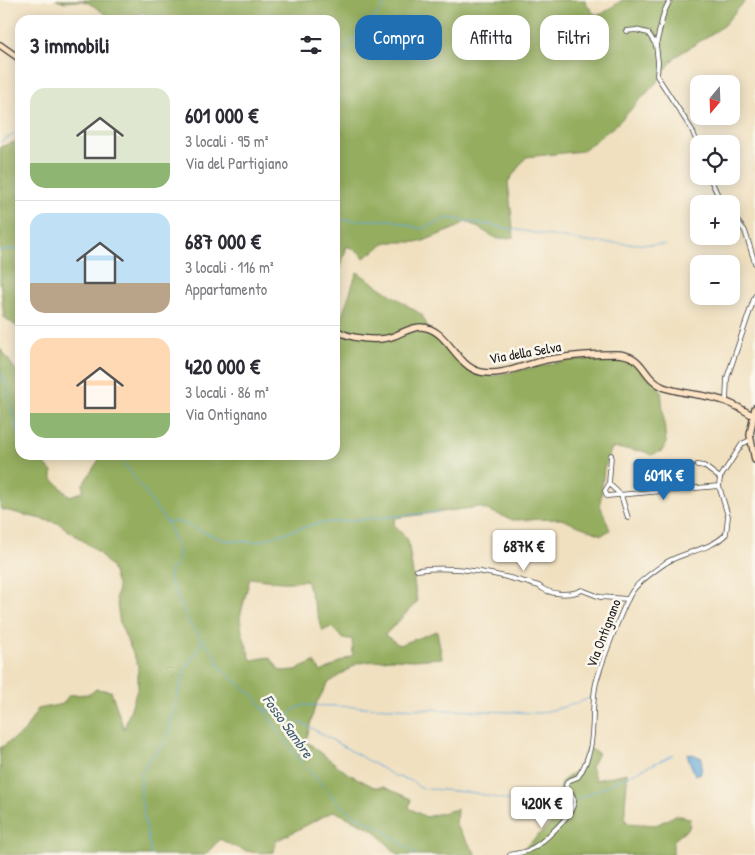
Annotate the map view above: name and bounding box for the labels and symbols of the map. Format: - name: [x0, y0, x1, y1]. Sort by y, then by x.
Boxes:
- north arrow: [690, 75, 740, 125]
- street label: Via della Selva: [488, 336, 563, 368]
- pin: 601K €: [623, 458, 705, 501]
- pin: 687K €: [483, 530, 565, 572]
- street label: Via Ontignano: [581, 596, 626, 670]
- water label: Fosso Sambre: [258, 690, 319, 763]
- pin: 420K €: [501, 786, 583, 829]

